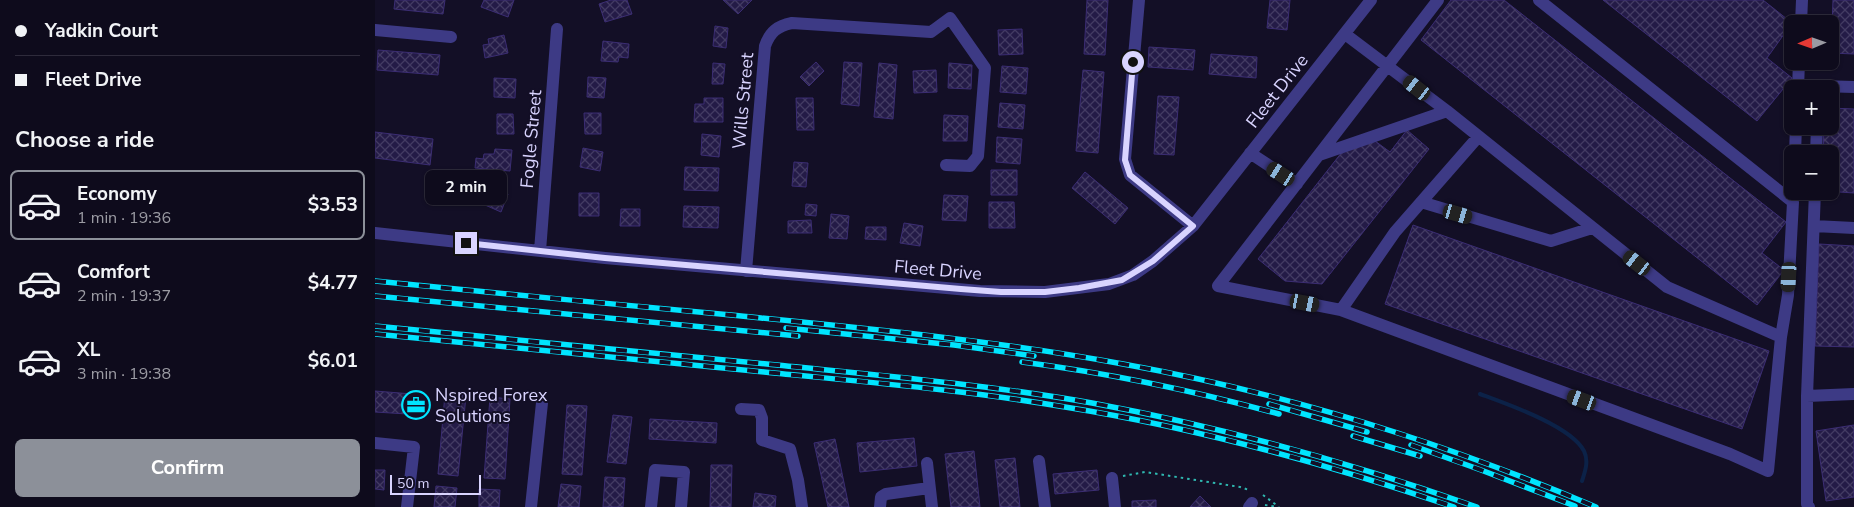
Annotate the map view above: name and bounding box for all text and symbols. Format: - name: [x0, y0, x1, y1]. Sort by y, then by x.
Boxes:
- north arrow: [1784, 15, 1839, 70]
- map controls: [1784, 15, 1839, 200]
- text: Yadkin Court: [45, 18, 158, 44]
- street label: Fleet Drive: [1240, 49, 1314, 133]
- street label: Wills Street: [727, 51, 759, 150]
- route start: [1122, 51, 1144, 73]
- text: Fleet Drive: [45, 67, 142, 93]
- car: [1400, 73, 1433, 103]
- button: +: [1784, 80, 1839, 135]
- street label: Fogle Street: [515, 88, 547, 189]
- text: Choose a ride: [15, 125, 154, 155]
- button: −: [1784, 145, 1839, 200]
- car: [1264, 160, 1297, 188]
- callout: 2 min: [425, 170, 507, 206]
- text: 2 min: [445, 176, 487, 198]
- text: Economy: [77, 181, 157, 207]
- icon: car: [17, 183, 62, 228]
- text: $3.53: [308, 192, 358, 218]
- car: [1441, 203, 1474, 225]
- text: 1 min · 19:36: [77, 207, 171, 229]
- route end: [455, 232, 477, 254]
- car: [1620, 248, 1653, 278]
- street label: Fleet Drive: [893, 254, 983, 286]
- text: Comfort: [77, 259, 150, 285]
- icon: car: [17, 261, 62, 306]
- car: [1780, 262, 1797, 292]
- text: $4.77: [308, 270, 358, 296]
- text: 2 min · 19:37: [77, 285, 171, 307]
- car: [1288, 293, 1321, 313]
- text: XL: [77, 337, 100, 363]
- icon: car: [17, 339, 62, 384]
- text: $6.01: [308, 348, 358, 374]
- text: 3 min · 19:38: [77, 363, 171, 385]
- place label: Nspired Forex Solutions: [435, 383, 548, 428]
- car: [1565, 388, 1598, 412]
- office icon: Nspired Forex Solutions: [401, 390, 431, 420]
- button: Confirm: [15, 439, 360, 497]
- scale bar: [390, 472, 481, 495]
- text: 50 m: [397, 474, 429, 493]

